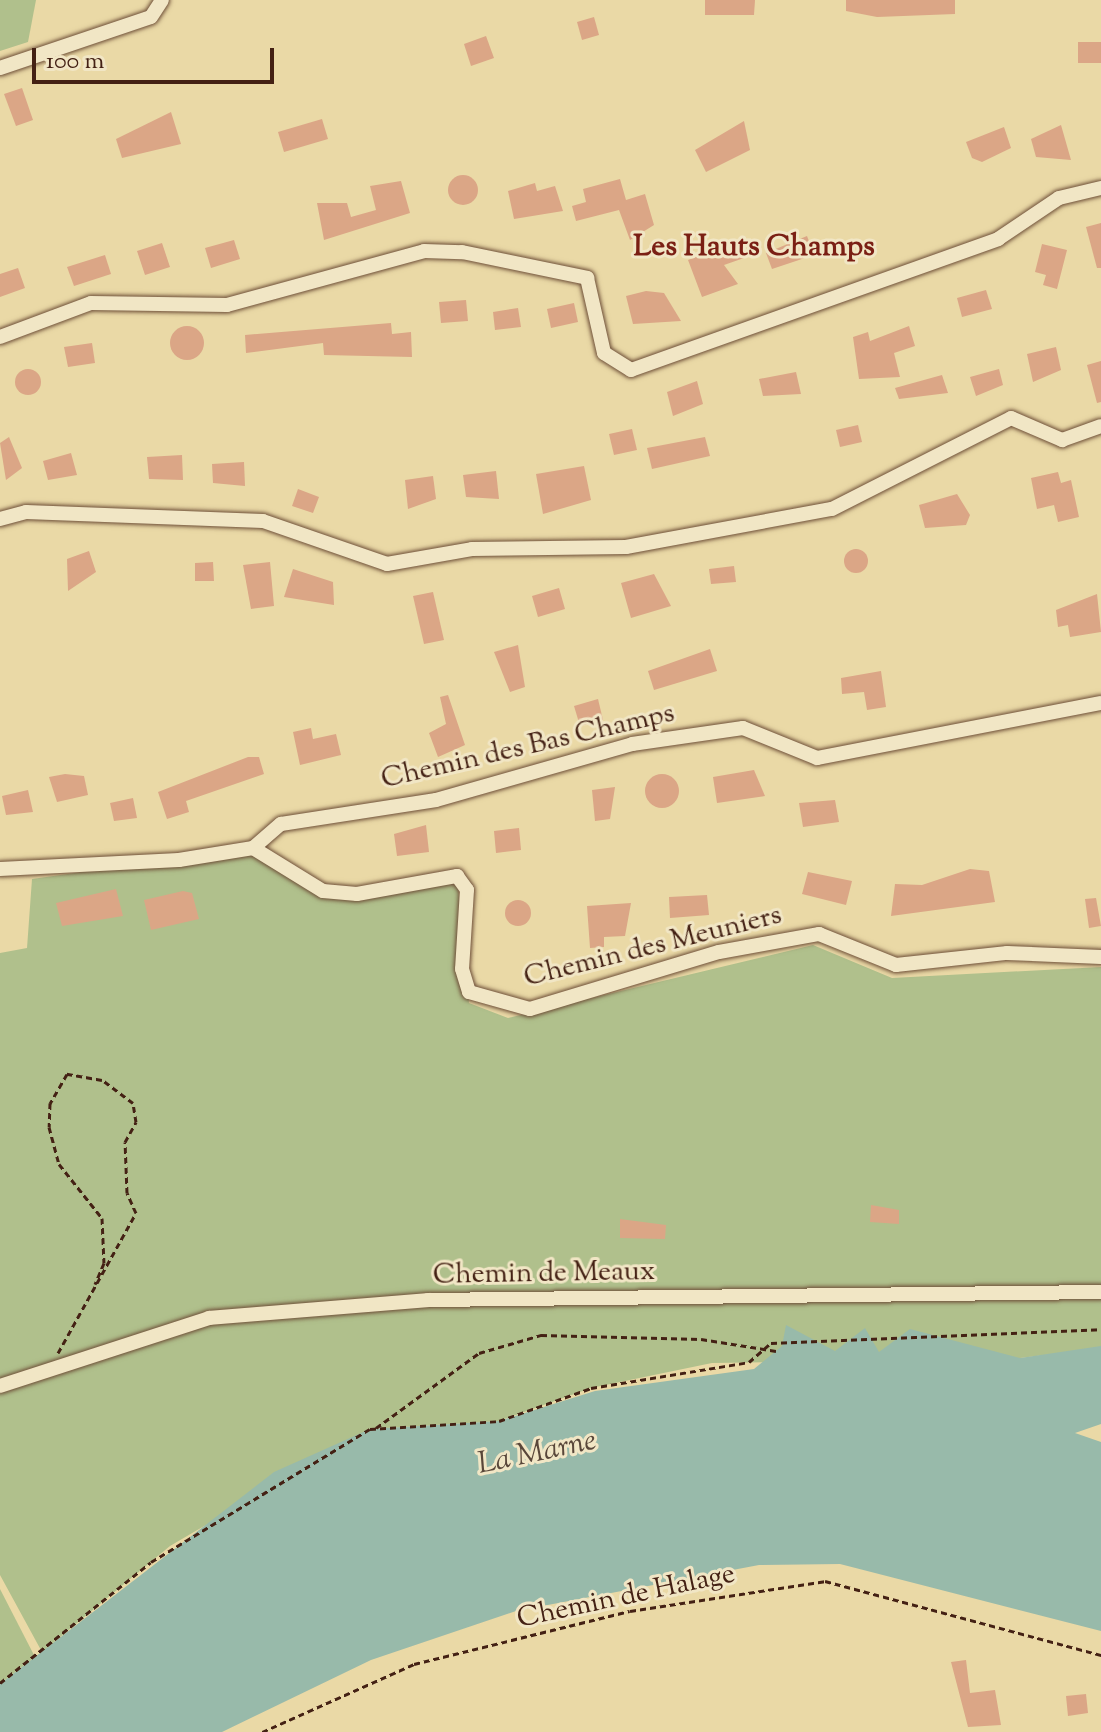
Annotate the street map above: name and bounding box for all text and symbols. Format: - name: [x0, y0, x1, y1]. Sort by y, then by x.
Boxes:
- scale bar: [36, 32, 278, 82]
- text: 100 m: [46, 45, 104, 79]
- district label: Les Hauts Champs: [633, 230, 875, 266]
- street label: Chemin des Bas Champs: [378, 697, 678, 797]
- street label: Chemin des Meuniers: [521, 899, 785, 995]
- street label: Chemin de Meaux: [433, 1255, 655, 1293]
- water label: La Marne: [474, 1424, 600, 1484]
- street label: Chemin de Halage: [514, 1557, 738, 1637]

